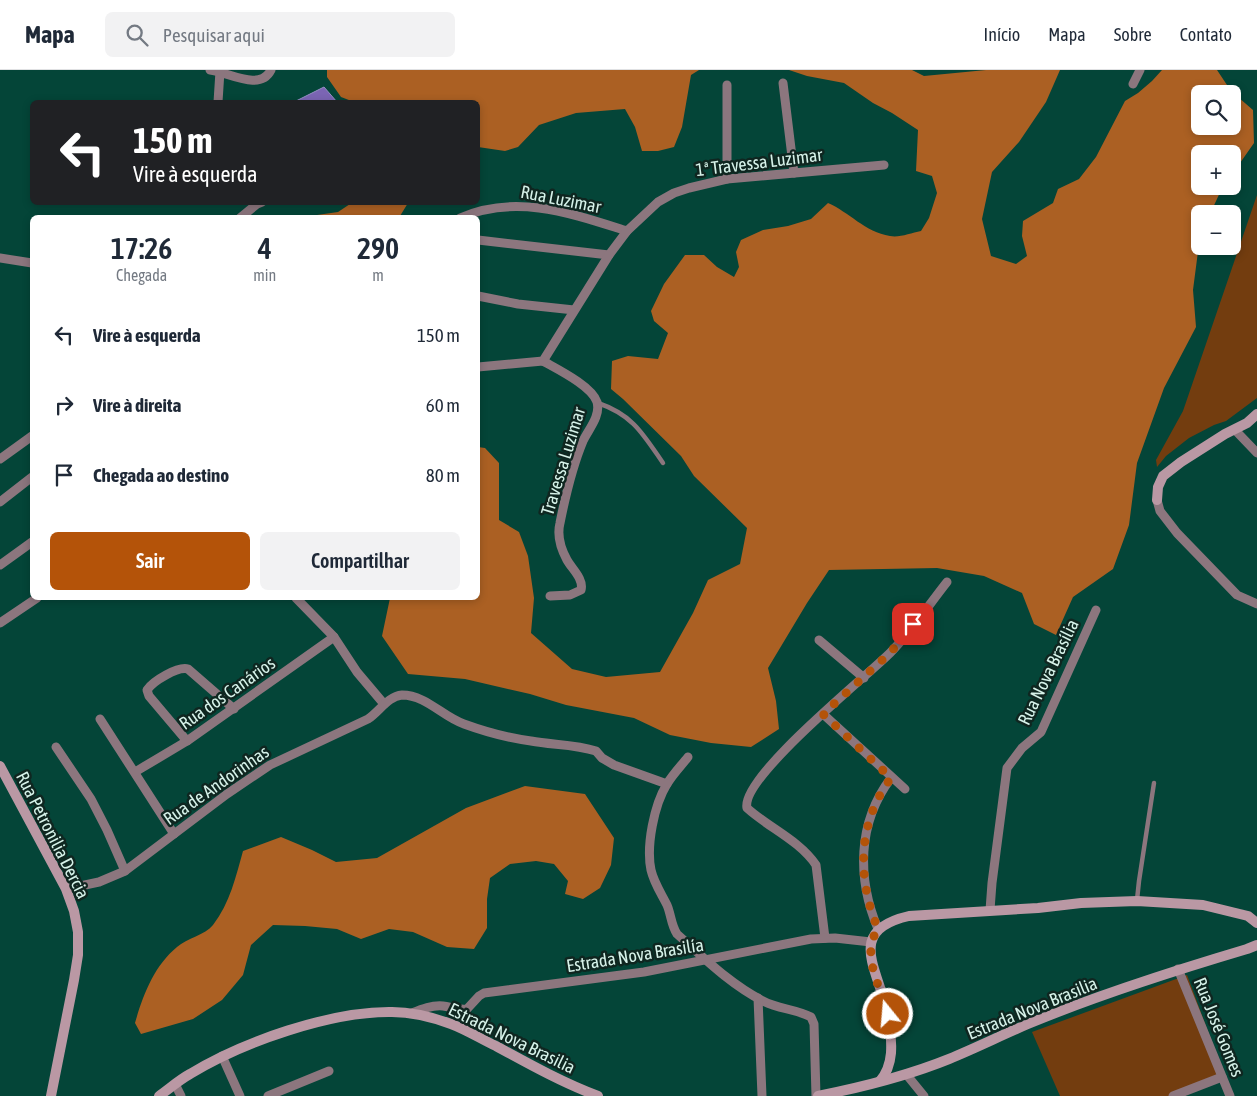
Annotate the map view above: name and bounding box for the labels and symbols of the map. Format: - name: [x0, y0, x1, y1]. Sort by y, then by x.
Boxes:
- street label: 1ª Travessa Luzimar: [694, 144, 824, 180]
- street label: Rua Luzimar: [519, 181, 604, 217]
- street label: Travessa Luzimar: [537, 404, 590, 518]
- pin: [892, 603, 934, 645]
- street label: Rua Nova Brasília: [1013, 616, 1083, 728]
- street label: Rua dos Canários: [175, 652, 279, 734]
- street label: Rua de Andorinhas: [159, 741, 273, 829]
- street label: Rua Petronilia Dercia: [12, 768, 94, 902]
- street label: Estrada Nova Brasilía: [565, 934, 705, 976]
- street label: Estrada Nova Brasilia: [964, 972, 1100, 1044]
- street label: Rua José Gomes: [1190, 974, 1248, 1080]
- position arrow: [861, 987, 913, 1039]
- street label: Estrada Nova Brasilia: [445, 998, 579, 1078]

